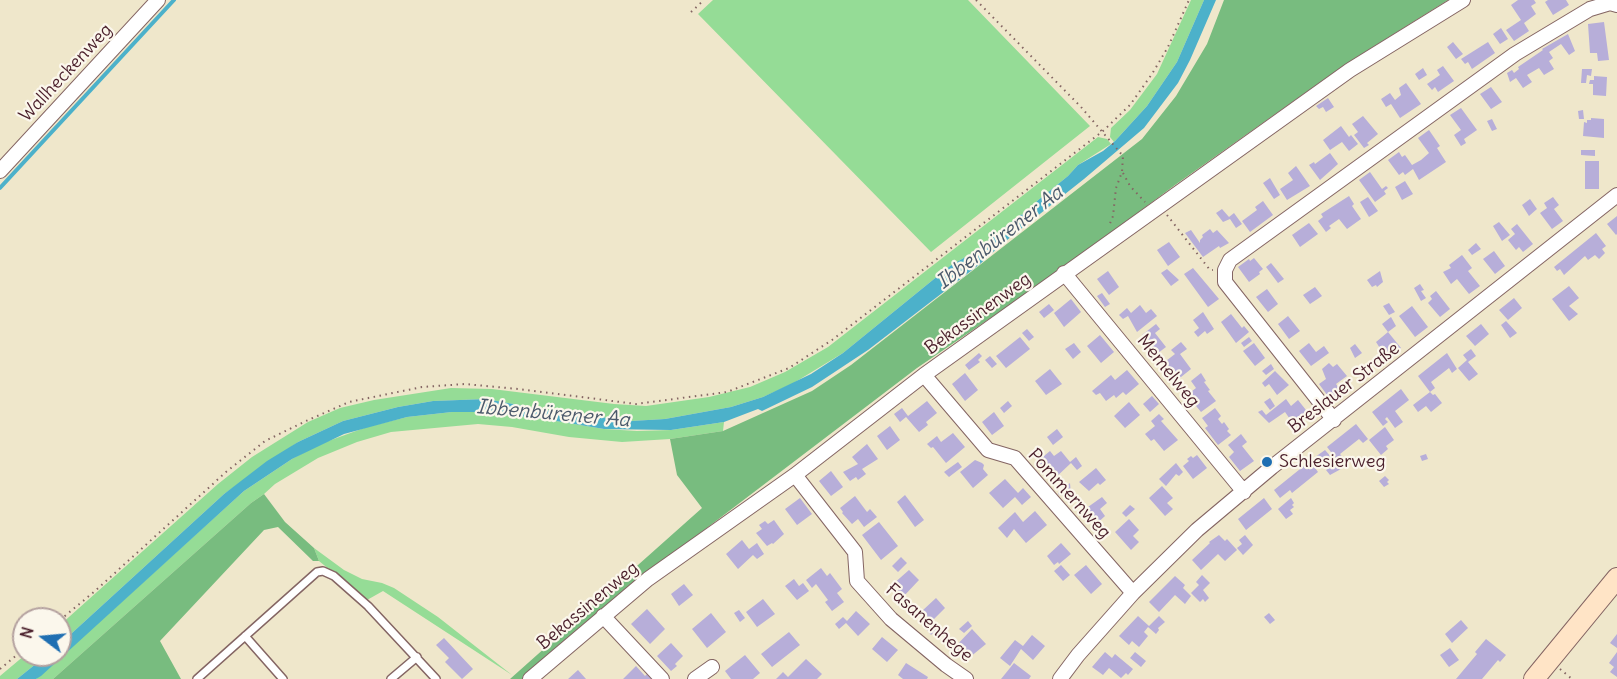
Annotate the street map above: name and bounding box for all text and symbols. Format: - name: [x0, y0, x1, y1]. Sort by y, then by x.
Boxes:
- street label: Wallheckenweg: [15, 19, 117, 127]
- water label: Ibbenbürener Aa: [932, 181, 1068, 295]
- street label: Bekassinenweg: [921, 268, 1035, 360]
- street label: Memelweg: [1132, 330, 1204, 412]
- street label: Breslauer Straße: [1284, 338, 1404, 438]
- water label: Ibbenbürener Aa: [475, 395, 631, 433]
- street label: Pommernweg: [1023, 445, 1115, 543]
- place label: Schlesierweg: [1279, 451, 1385, 473]
- marker: Schlesierweg: [1260, 455, 1274, 469]
- street label: Bekassinenweg: [533, 557, 643, 655]
- street label: Fasanenhege: [881, 579, 977, 667]
- north arrow: [12, 607, 72, 667]
- text: N: [15, 625, 38, 641]

